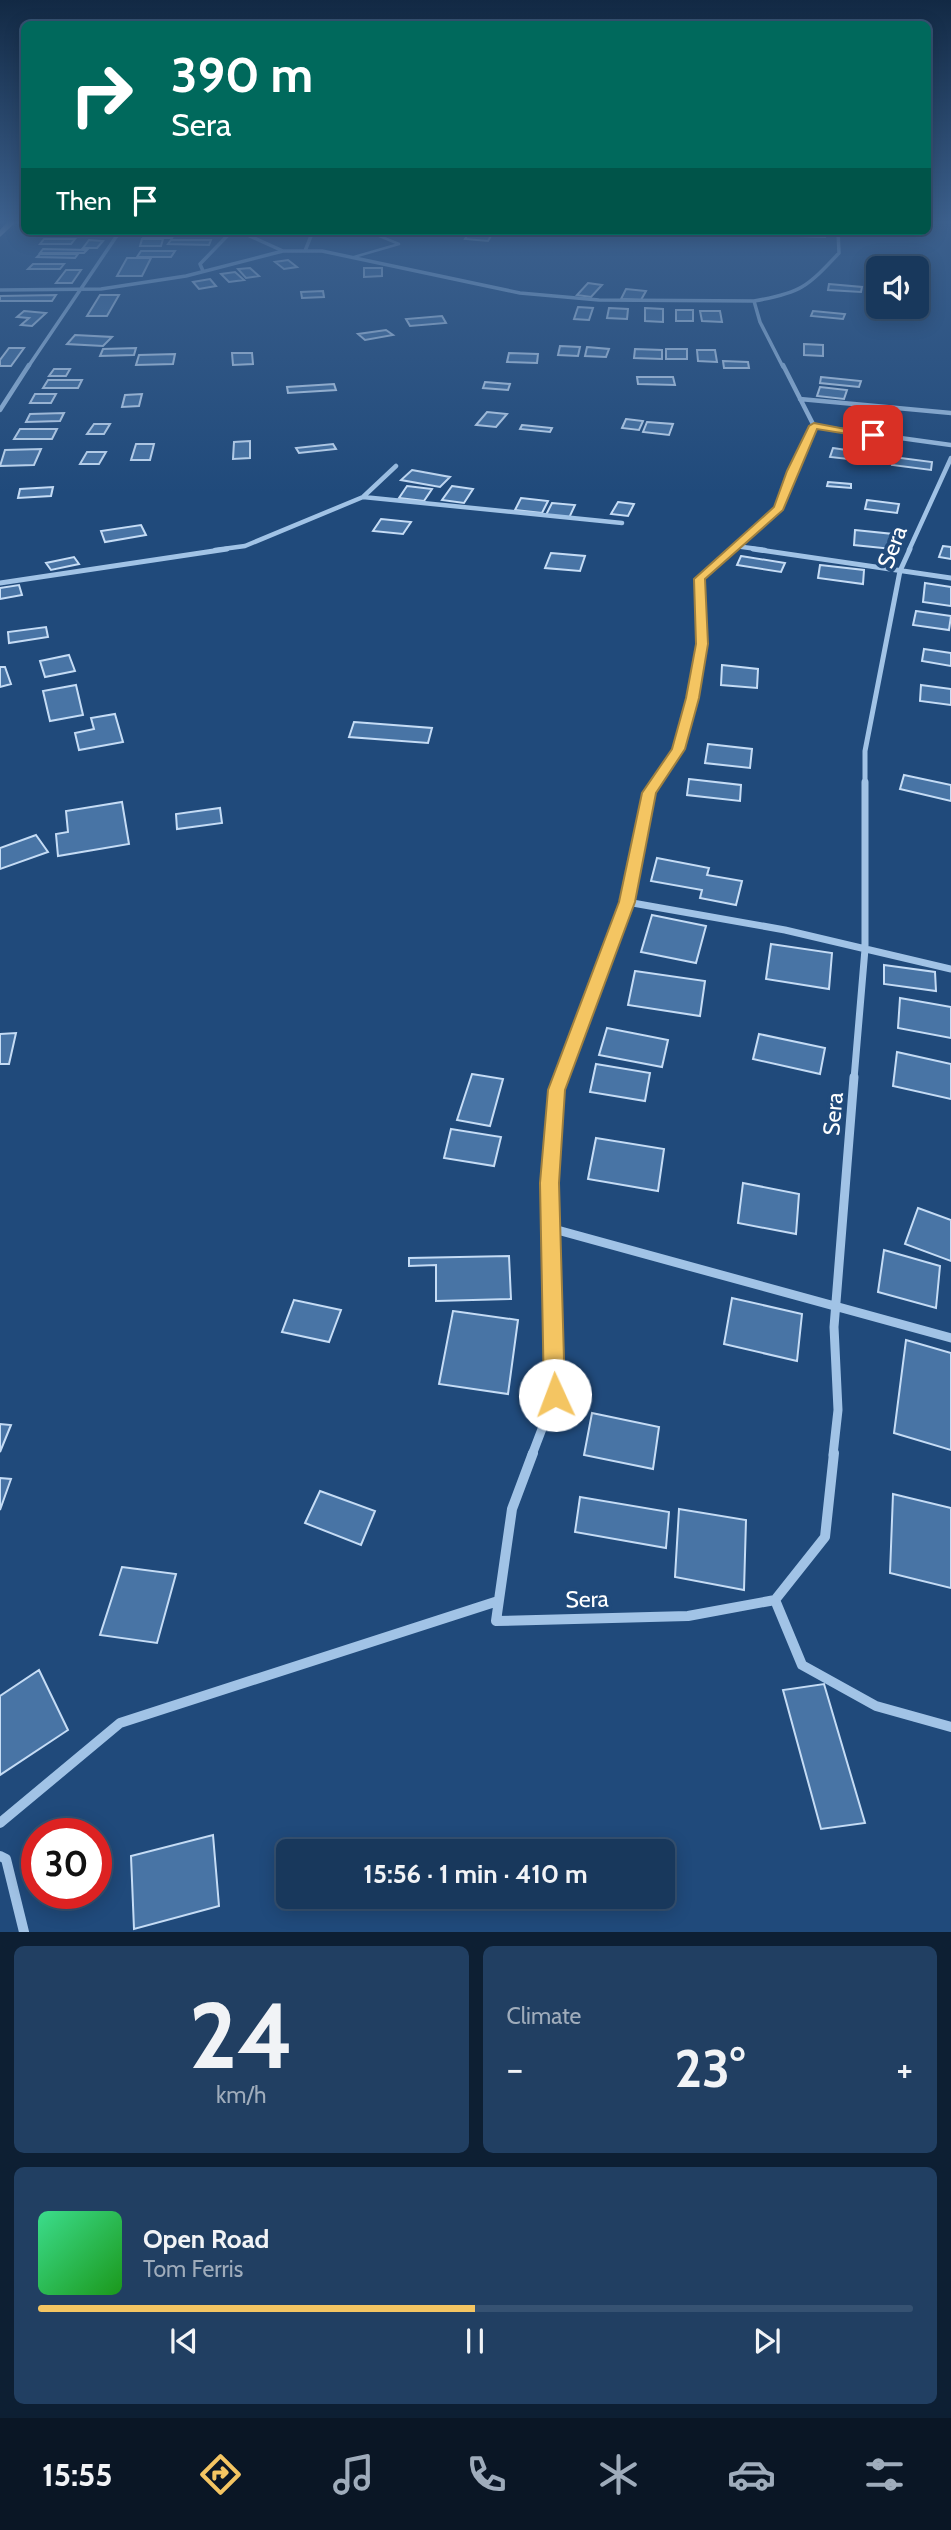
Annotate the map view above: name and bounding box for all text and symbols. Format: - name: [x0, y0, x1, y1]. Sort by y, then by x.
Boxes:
- text: 390 m: [171, 45, 313, 104]
- icon: right: [56, 49, 147, 140]
- text: Sera: [171, 105, 231, 144]
- icon: arrive: [126, 182, 164, 220]
- text: Then: [56, 185, 112, 217]
- map controls: [866, 256, 929, 319]
- button: sound: [866, 256, 929, 319]
- pin: [843, 405, 903, 465]
- icon: arrive: [854, 416, 892, 454]
- street label: Sera: [871, 522, 913, 572]
- street label: Sera: [817, 1091, 849, 1137]
- position arrow: [518, 1358, 592, 1432]
- street label: Sera: [565, 1585, 609, 1613]
- speed limit sign: 30: [21, 1818, 112, 1909]
- text: 15:56 · 1 min · 410 m: [363, 1858, 588, 1890]
- text: 24: [189, 1980, 294, 2091]
- text: Climate: [507, 2002, 581, 2030]
- text: 23°: [674, 2037, 745, 2100]
- text: −: [507, 2045, 523, 2092]
- text: +: [896, 2045, 913, 2092]
- text: km/h: [216, 2081, 266, 2109]
- text: Open Road: [143, 2223, 269, 2255]
- text: Tom Ferris: [143, 2255, 243, 2283]
- icon: previous: [165, 2322, 203, 2360]
- icon: pause: [456, 2322, 494, 2360]
- icon: next: [748, 2322, 786, 2360]
- icon: directions: [196, 2450, 245, 2499]
- icon: music: [329, 2450, 378, 2499]
- icon: phone: [462, 2450, 511, 2499]
- icon: climate: [594, 2450, 643, 2499]
- icon: car: [727, 2450, 776, 2499]
- icon: filters: [860, 2450, 909, 2499]
- text: 15:55: [42, 2455, 112, 2494]

